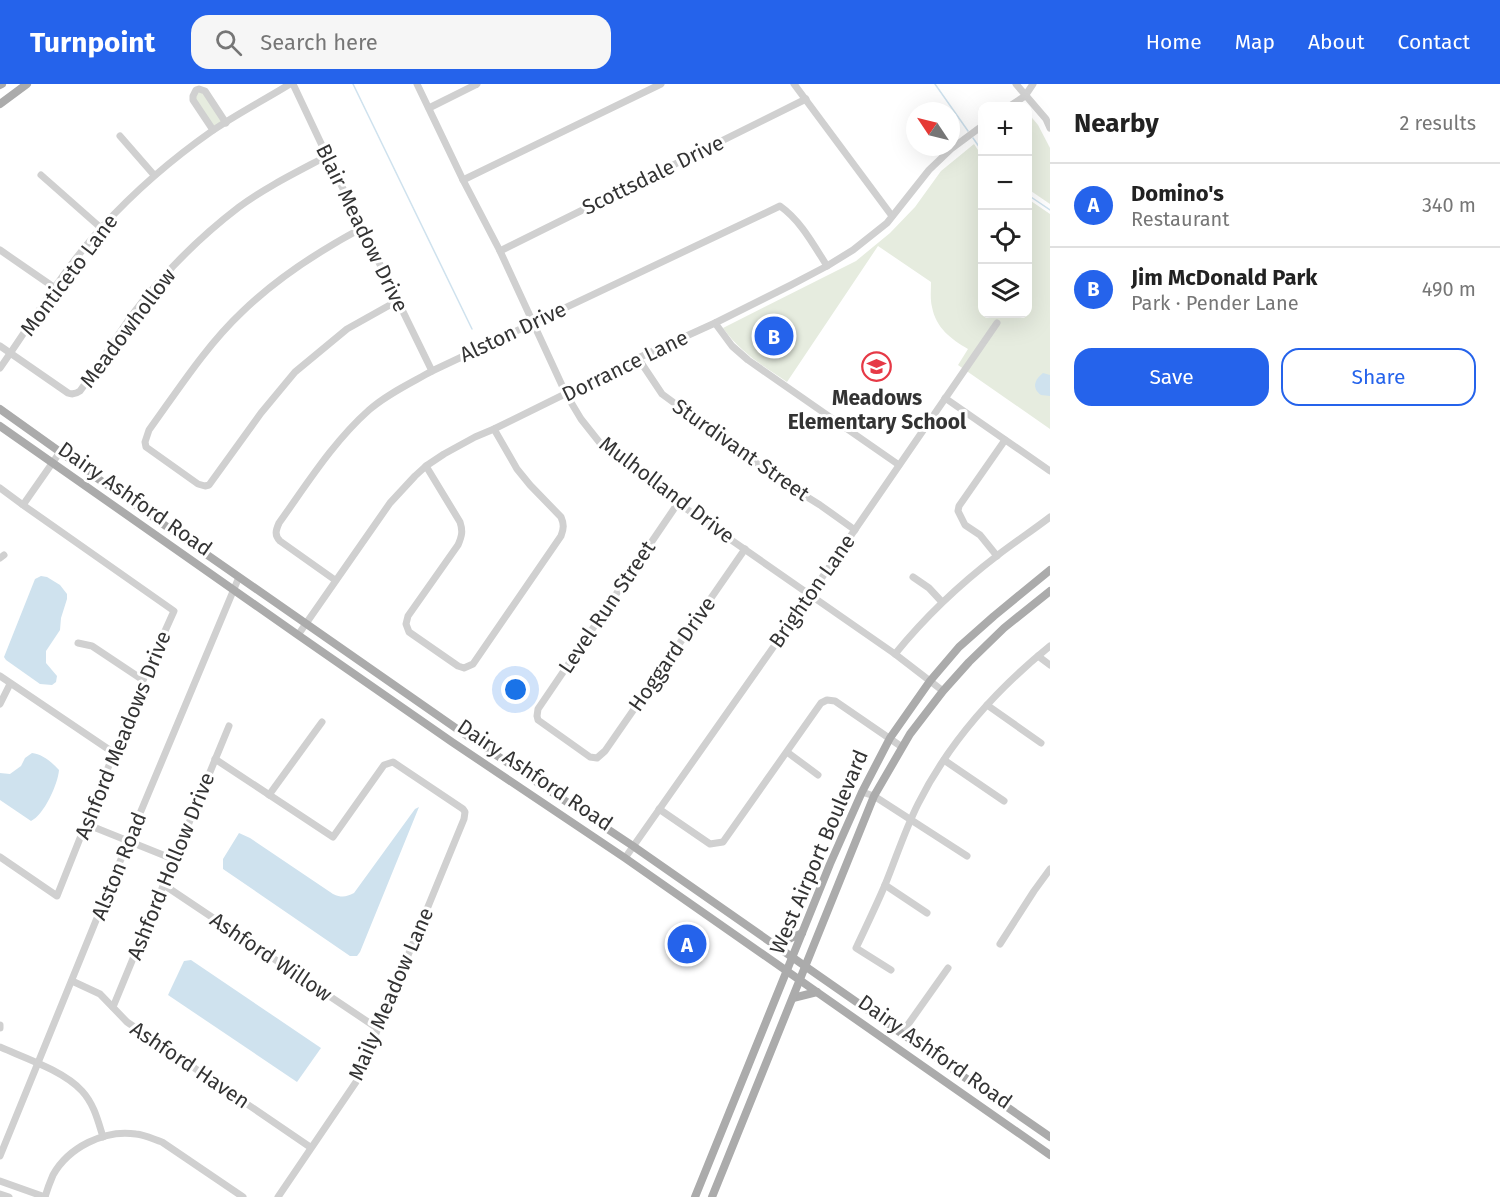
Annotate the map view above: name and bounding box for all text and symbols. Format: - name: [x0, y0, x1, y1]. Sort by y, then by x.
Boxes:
- search box: [191, 15, 611, 69]
- text: Turnpoint: [30, 26, 155, 59]
- icon: search: [212, 26, 245, 59]
- text: Search here: [260, 29, 378, 56]
- text: Home: [1146, 29, 1202, 55]
- text: Map: [1235, 29, 1275, 55]
- text: About: [1308, 29, 1365, 55]
- text: Contact: [1398, 29, 1470, 55]
- north arrow: [906, 102, 960, 156]
- map controls: [978, 102, 1032, 318]
- button: +: [978, 102, 1032, 156]
- text: Nearby: [1074, 108, 1159, 139]
- text: 2 results: [1399, 111, 1476, 135]
- street label: Scottsdale Drive: [578, 129, 728, 221]
- street label: Blair Meadow Drive: [310, 140, 414, 316]
- button: −: [978, 156, 1032, 210]
- text: Domino's: [1131, 180, 1224, 207]
- text: A: [1088, 193, 1099, 217]
- text: 340 m: [1422, 193, 1476, 217]
- text: Restaurant: [1131, 207, 1229, 231]
- street label: Monticeto Lane: [15, 209, 123, 341]
- button: locate: [978, 210, 1032, 264]
- street label: Meadowhollow: [75, 263, 181, 393]
- button: layers: [978, 264, 1032, 318]
- text: Jim McDonald Park: [1131, 264, 1317, 291]
- text: B: [1087, 277, 1100, 301]
- text: 490 m: [1422, 277, 1476, 301]
- text: Park · Pender Lane: [1131, 291, 1299, 315]
- street label: Alston Drive: [456, 296, 570, 368]
- pin: B: [754, 314, 794, 358]
- street label: Dorrance Lane: [558, 324, 692, 408]
- button: Save: [1074, 348, 1269, 406]
- button: Share: [1281, 348, 1476, 406]
- school or university icon: Meadows Elementary School: [861, 351, 893, 383]
- place label: Meadows Elementary School: [788, 385, 967, 435]
- street label: Sturdivant Street: [668, 393, 815, 507]
- street label: Mulholland Drive: [594, 431, 740, 549]
- street label: Dairy Ashford Road: [53, 436, 217, 562]
- street label: Brighton Lane: [763, 529, 861, 653]
- street label: Level Run Street: [553, 535, 661, 678]
- street label: Hoggard Drive: [623, 592, 721, 716]
- street label: Ashford Meadows Drive: [69, 627, 177, 843]
- your location: [501, 675, 530, 704]
- street label: Dairy Ashford Road: [452, 713, 618, 837]
- street label: West Airport Boulevard: [764, 746, 874, 958]
- street label: Ashford Hollow Drive: [122, 769, 220, 963]
- street label: Alston Road: [86, 808, 152, 924]
- street label: Maily Meadow Lane: [343, 904, 439, 1084]
- street label: Ashford Willow: [205, 907, 337, 1007]
- pin: A: [668, 922, 706, 966]
- street label: Dairy Ashford Road: [853, 989, 1017, 1115]
- street label: Ashford Haven: [125, 1016, 255, 1114]

